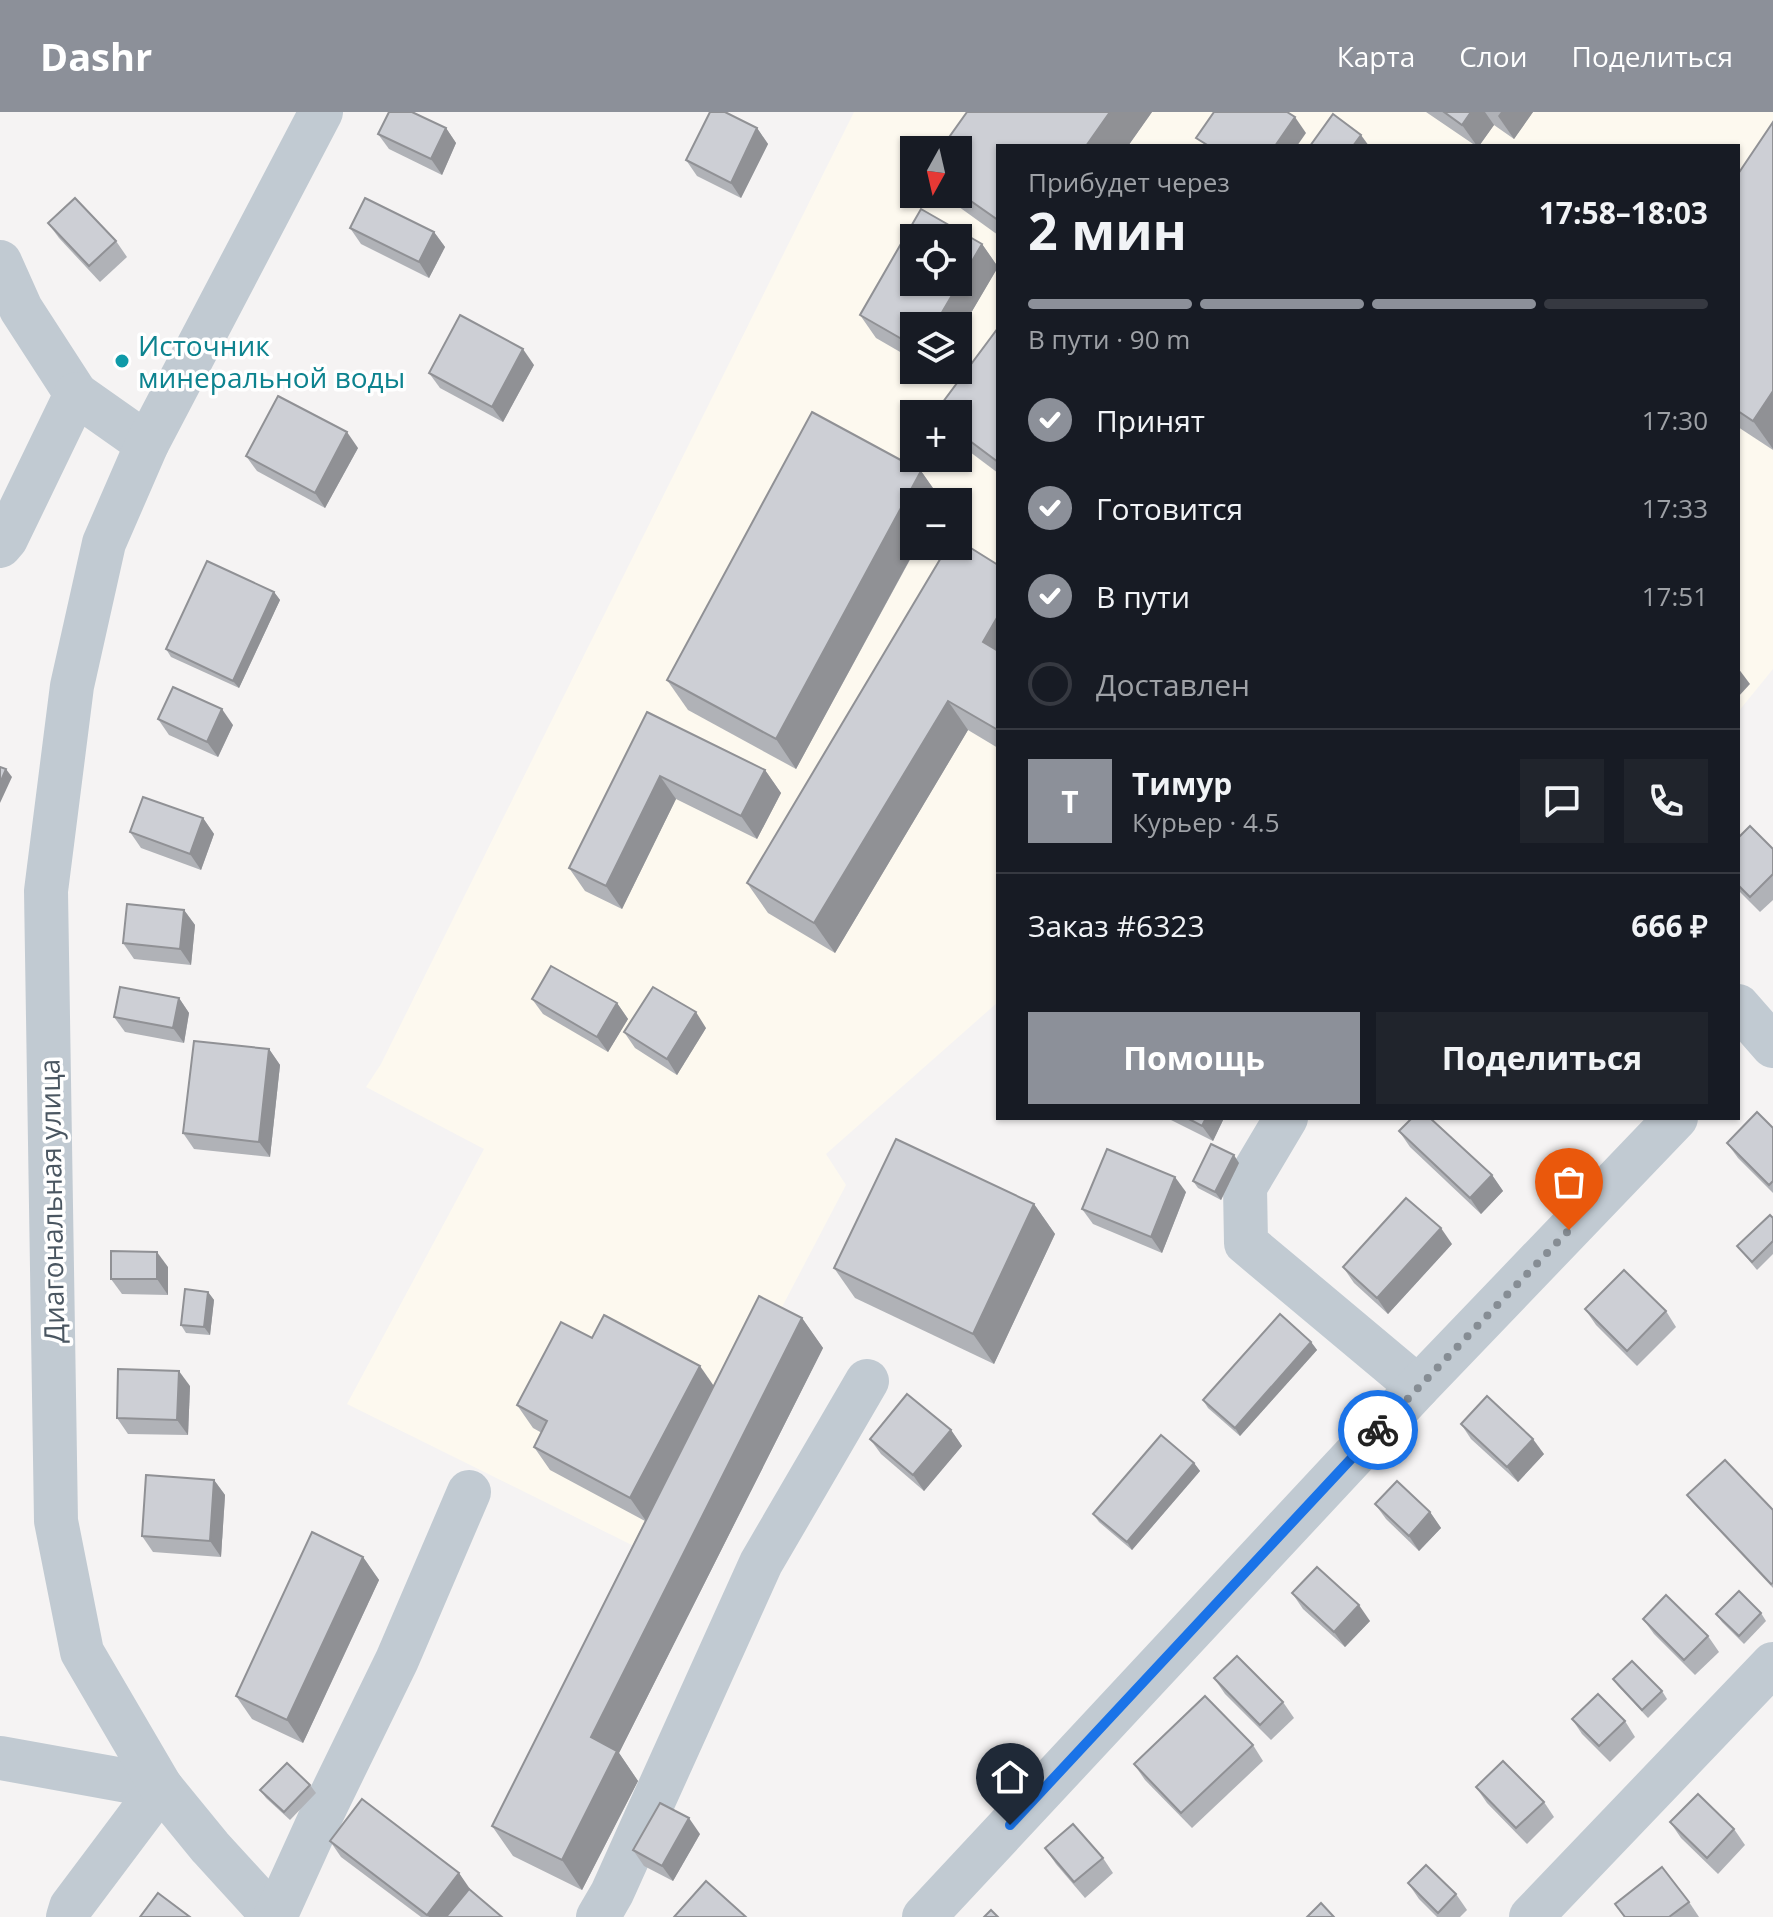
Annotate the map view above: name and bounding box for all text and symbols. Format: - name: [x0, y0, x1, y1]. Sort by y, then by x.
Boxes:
- text: Dashr: [40, 30, 152, 82]
- text: Карта: [1337, 37, 1415, 75]
- text: Слои: [1459, 37, 1528, 75]
- text: Поделиться: [1572, 37, 1733, 75]
- north arrow: [900, 136, 972, 208]
- map controls: [900, 136, 972, 560]
- text: Прибудет через: [1028, 164, 1230, 200]
- text: 17:58–18:03: [1539, 192, 1708, 233]
- text: 2 мин: [1028, 194, 1187, 265]
- button: locate: [900, 224, 972, 296]
- button: layers: [900, 312, 972, 384]
- text: В пути · 90 m: [1028, 321, 1190, 357]
- place label: Источник минеральной воды: [138, 326, 405, 396]
- marker: Источник минеральной воды: [113, 352, 131, 370]
- icon: check: [1028, 398, 1072, 442]
- button: +: [900, 400, 972, 472]
- text: Принят: [1096, 400, 1205, 441]
- text: 17:30: [1642, 402, 1708, 438]
- icon: check: [1028, 486, 1072, 530]
- button: −: [900, 488, 972, 560]
- text: Готовится: [1096, 488, 1243, 529]
- text: 17:33: [1642, 490, 1708, 526]
- icon: check: [1028, 574, 1072, 618]
- text: В пути: [1096, 576, 1190, 617]
- text: 17:51: [1642, 578, 1708, 614]
- text: Доставлен: [1096, 664, 1250, 705]
- button: chat: [1520, 759, 1604, 843]
- button: phone: [1624, 759, 1708, 843]
- text: Тимур: [1132, 763, 1232, 804]
- text: Т: [1061, 781, 1079, 822]
- text: Курьер · 4.5: [1132, 804, 1280, 840]
- text: Заказ #6323: [1028, 905, 1205, 946]
- text: 666 ₽: [1631, 905, 1708, 946]
- button: Помощь: [1028, 1012, 1360, 1104]
- button: Поделиться: [1376, 1012, 1708, 1104]
- street label: Диагональная улица: [30, 1059, 72, 1343]
- pin: [1535, 1148, 1603, 1230]
- icon: bag: [1547, 1160, 1591, 1204]
- courier: [1338, 1390, 1418, 1470]
- icon: bike: [1356, 1408, 1400, 1452]
- pin: [976, 1743, 1044, 1825]
- icon: home: [988, 1755, 1032, 1799]

